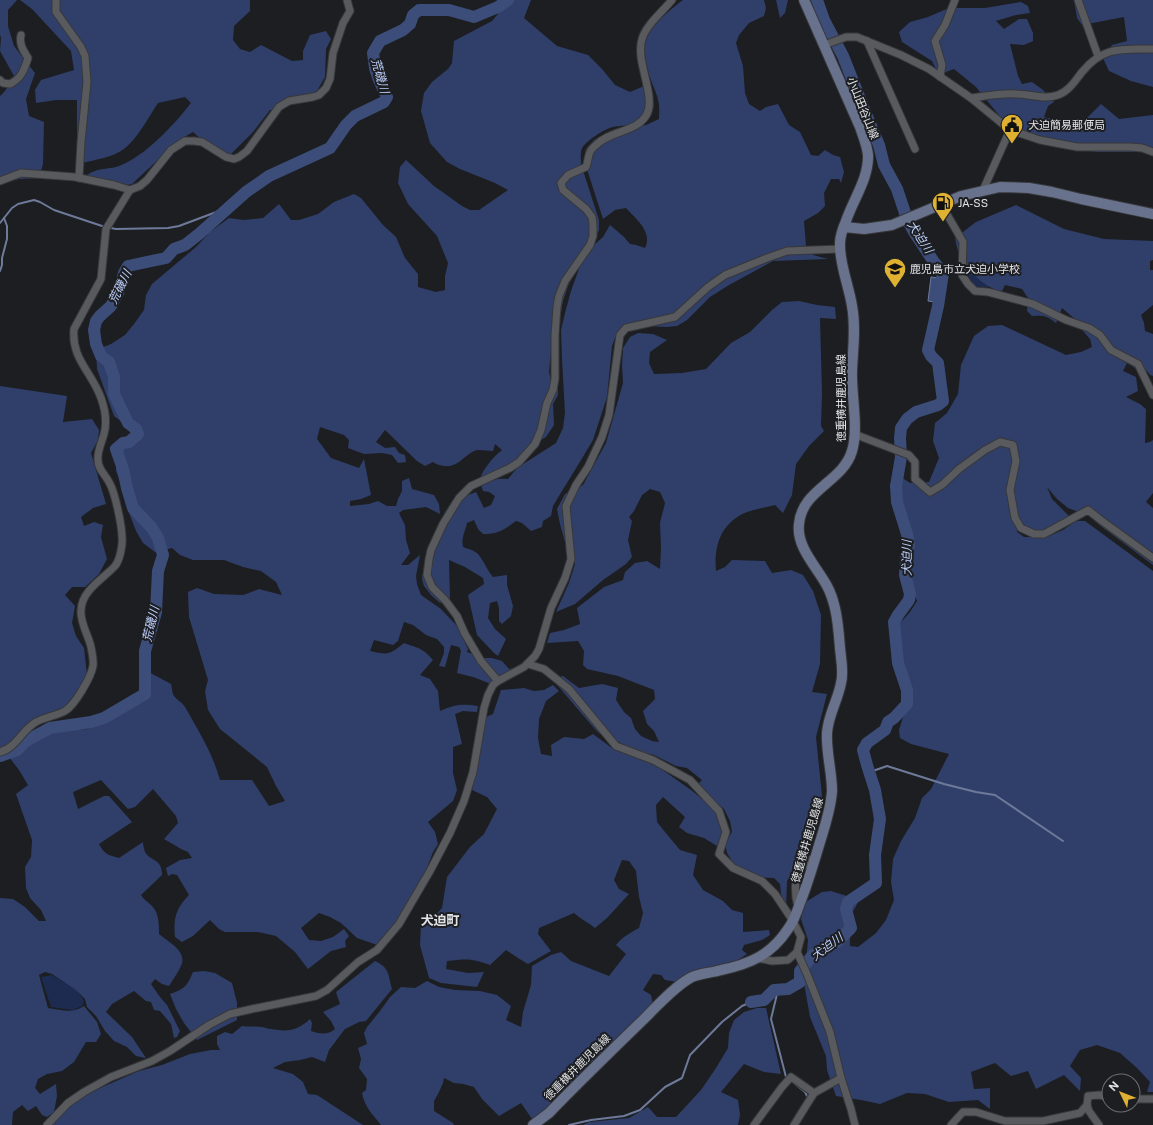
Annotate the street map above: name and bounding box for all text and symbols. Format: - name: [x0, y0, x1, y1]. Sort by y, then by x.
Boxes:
- water label: 荒磯川: [368, 57, 392, 97]
- street label: 小山田谷山線: [845, 75, 881, 141]
- public building icon: 犬迫簡易郵便局: [999, 112, 1025, 145]
- place label: 犬迫簡易郵便局: [1028, 119, 1105, 131]
- fuel station icon: JA-SS: [930, 190, 956, 223]
- place label: JA-SS: [958, 197, 988, 209]
- water label: 犬迫川: [904, 218, 937, 258]
- school or university icon: 鹿児島市立犬迫小学校: [882, 256, 908, 289]
- place label: 鹿児島市立犬迫小学校: [910, 263, 1020, 275]
- water label: 荒磯川: [106, 266, 135, 306]
- street label: 徳重横井鹿児島線: [835, 354, 847, 442]
- water label: 犬迫川: [900, 538, 914, 576]
- water label: 荒磯川: [140, 603, 162, 643]
- street label: 徳重横井鹿児島線: [789, 796, 825, 884]
- district label: 犬迫町: [420, 913, 460, 928]
- water label: 犬迫川: [808, 929, 847, 963]
- street label: 徳重横井鹿児島線: [542, 1032, 612, 1102]
- north arrow: [1101, 1073, 1141, 1113]
- text: N: [1106, 1079, 1121, 1093]

